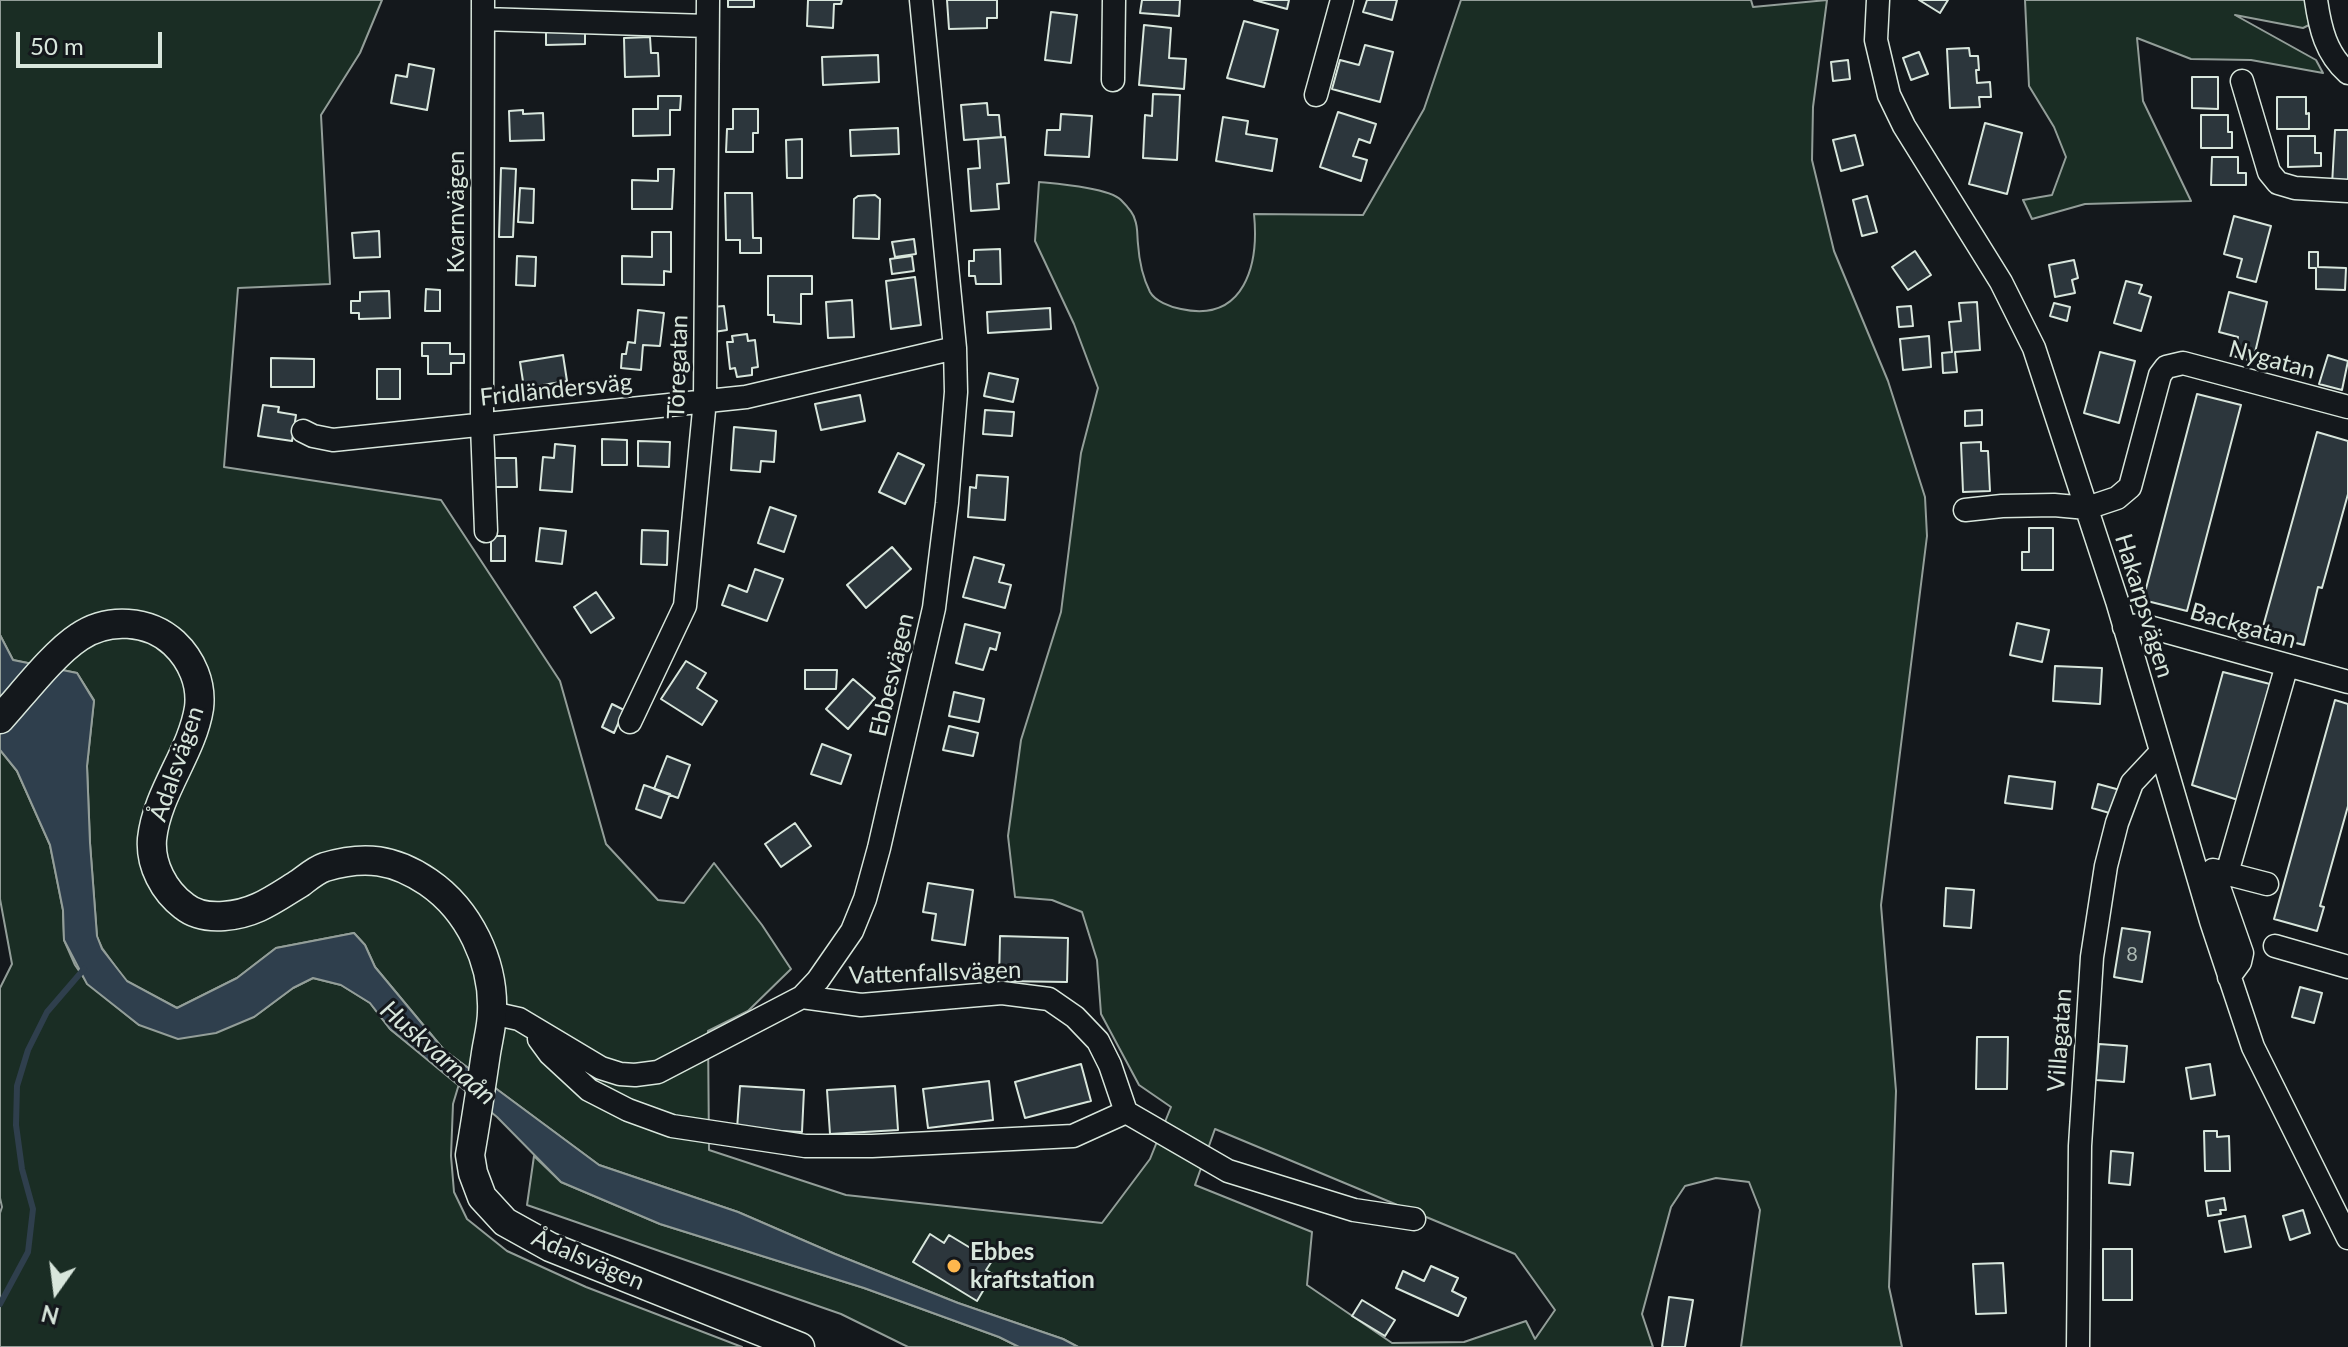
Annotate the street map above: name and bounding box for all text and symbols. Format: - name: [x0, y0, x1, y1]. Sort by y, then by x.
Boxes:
- scale bar: [20, 16, 166, 66]
- text: 50 m: [30, 31, 84, 60]
- street label: Kvarnvägen: [442, 151, 470, 273]
- street label: Töregatan: [662, 314, 694, 420]
- street label: Nygatan: [2226, 335, 2318, 385]
- street label: Fridländersväg: [478, 368, 634, 412]
- street label: Hakarpsvägen: [2108, 531, 2180, 681]
- street label: Backgatan: [2187, 597, 2299, 655]
- street label: Ebbesvägen: [864, 610, 920, 740]
- street label: Ådalsvägen: [144, 703, 210, 825]
- house number: 8: [2126, 943, 2138, 967]
- street label: Vattenfallsvägen: [848, 956, 1022, 990]
- street label: Villagatan: [2042, 987, 2078, 1093]
- water label: Huskvarnaån: [374, 994, 502, 1112]
- street label: Ådalsvägen: [527, 1223, 649, 1297]
- place label: Ebbes kraftstation: [970, 1238, 1095, 1294]
- north arrow: [16, 1251, 96, 1331]
- marker: Ebbes kraftstation: [945, 1257, 963, 1275]
- text: N: [39, 1300, 62, 1330]

